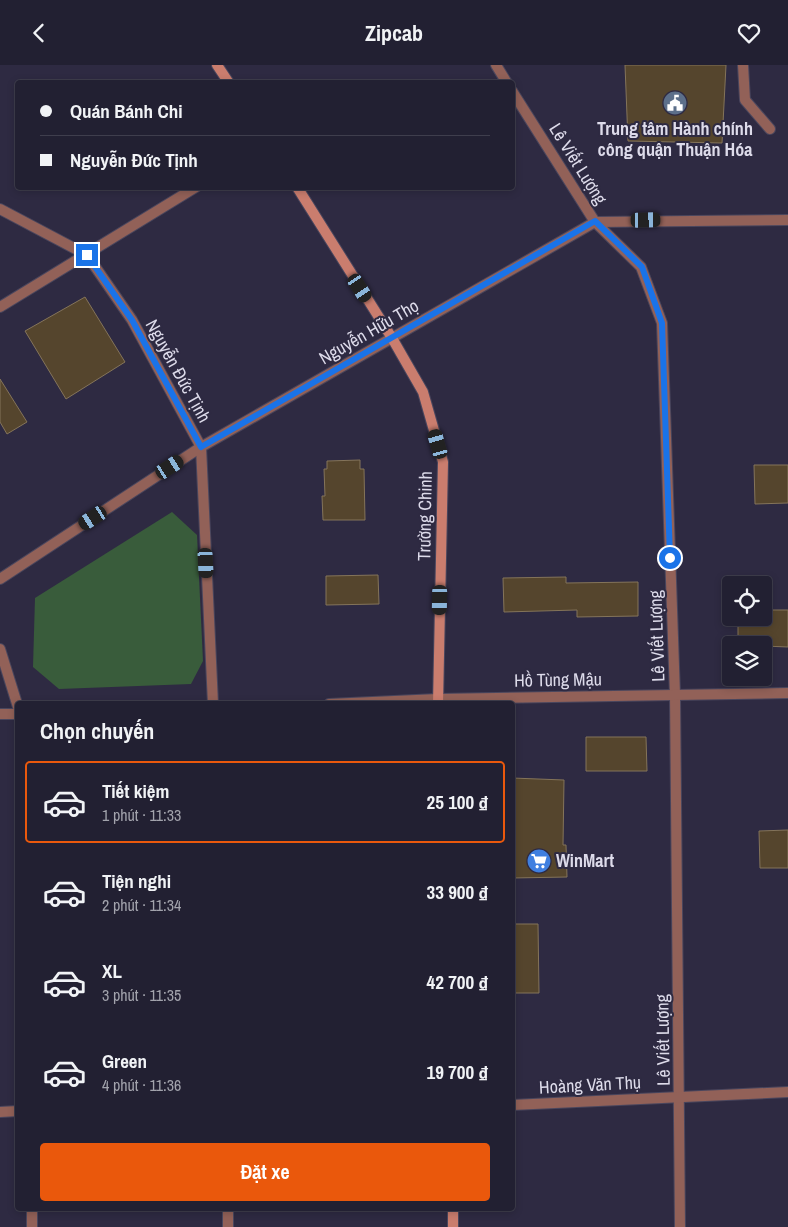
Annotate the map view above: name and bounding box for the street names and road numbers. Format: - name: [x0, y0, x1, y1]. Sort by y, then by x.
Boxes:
- street label: Lê Viết Lượng: [544, 118, 614, 210]
- street label: Nguyễn Hữu Thọ: [314, 293, 423, 370]
- street label: Nguyễn Đức Tịnh: [140, 315, 217, 427]
- street label: Trường Chinh: [411, 471, 438, 561]
- street label: Lê Viết Lượng: [642, 589, 671, 682]
- street label: Hồ Tùng Mậu: [514, 666, 602, 693]
- street label: Lê Viết Lượng: [649, 993, 676, 1086]
- street label: Hoàng Văn Thụ: [538, 1069, 642, 1100]

